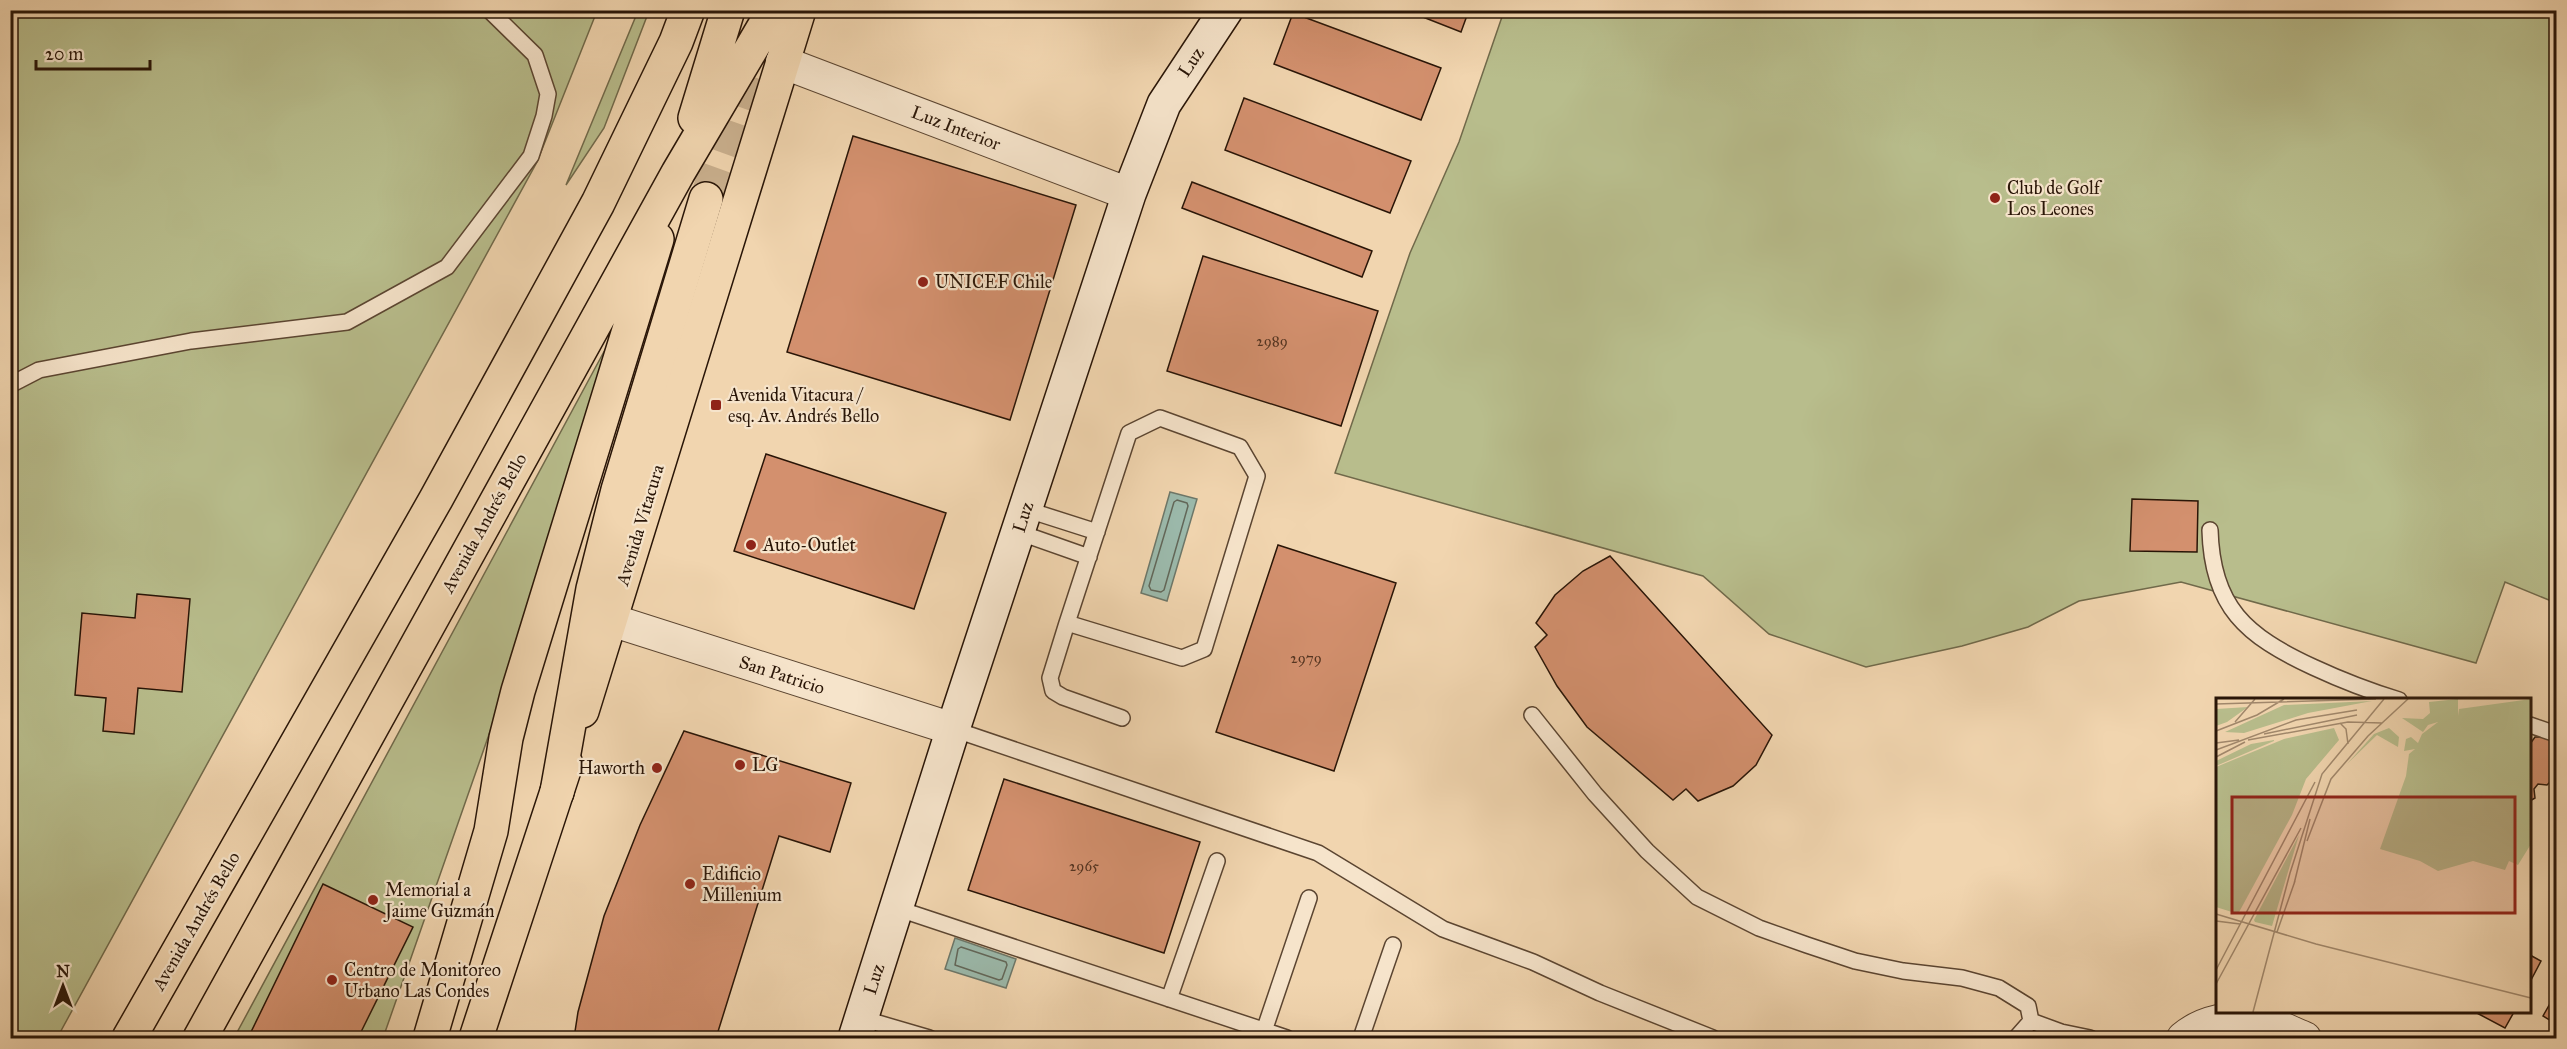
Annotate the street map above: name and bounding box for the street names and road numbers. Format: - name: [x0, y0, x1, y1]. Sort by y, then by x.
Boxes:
- street label: Luz: [1173, 43, 1209, 81]
- street label: Luz Interior: [908, 101, 1004, 155]
- street label: Avenida Andrés Bello: [436, 449, 531, 598]
- street label: Avenida Vitacura: [611, 461, 669, 589]
- street label: Luz: [1008, 499, 1038, 535]
- street label: San Patricio: [736, 651, 828, 699]
- street label: Avenida Andrés Bello: [147, 848, 245, 995]
- street label: Luz: [859, 961, 889, 997]

